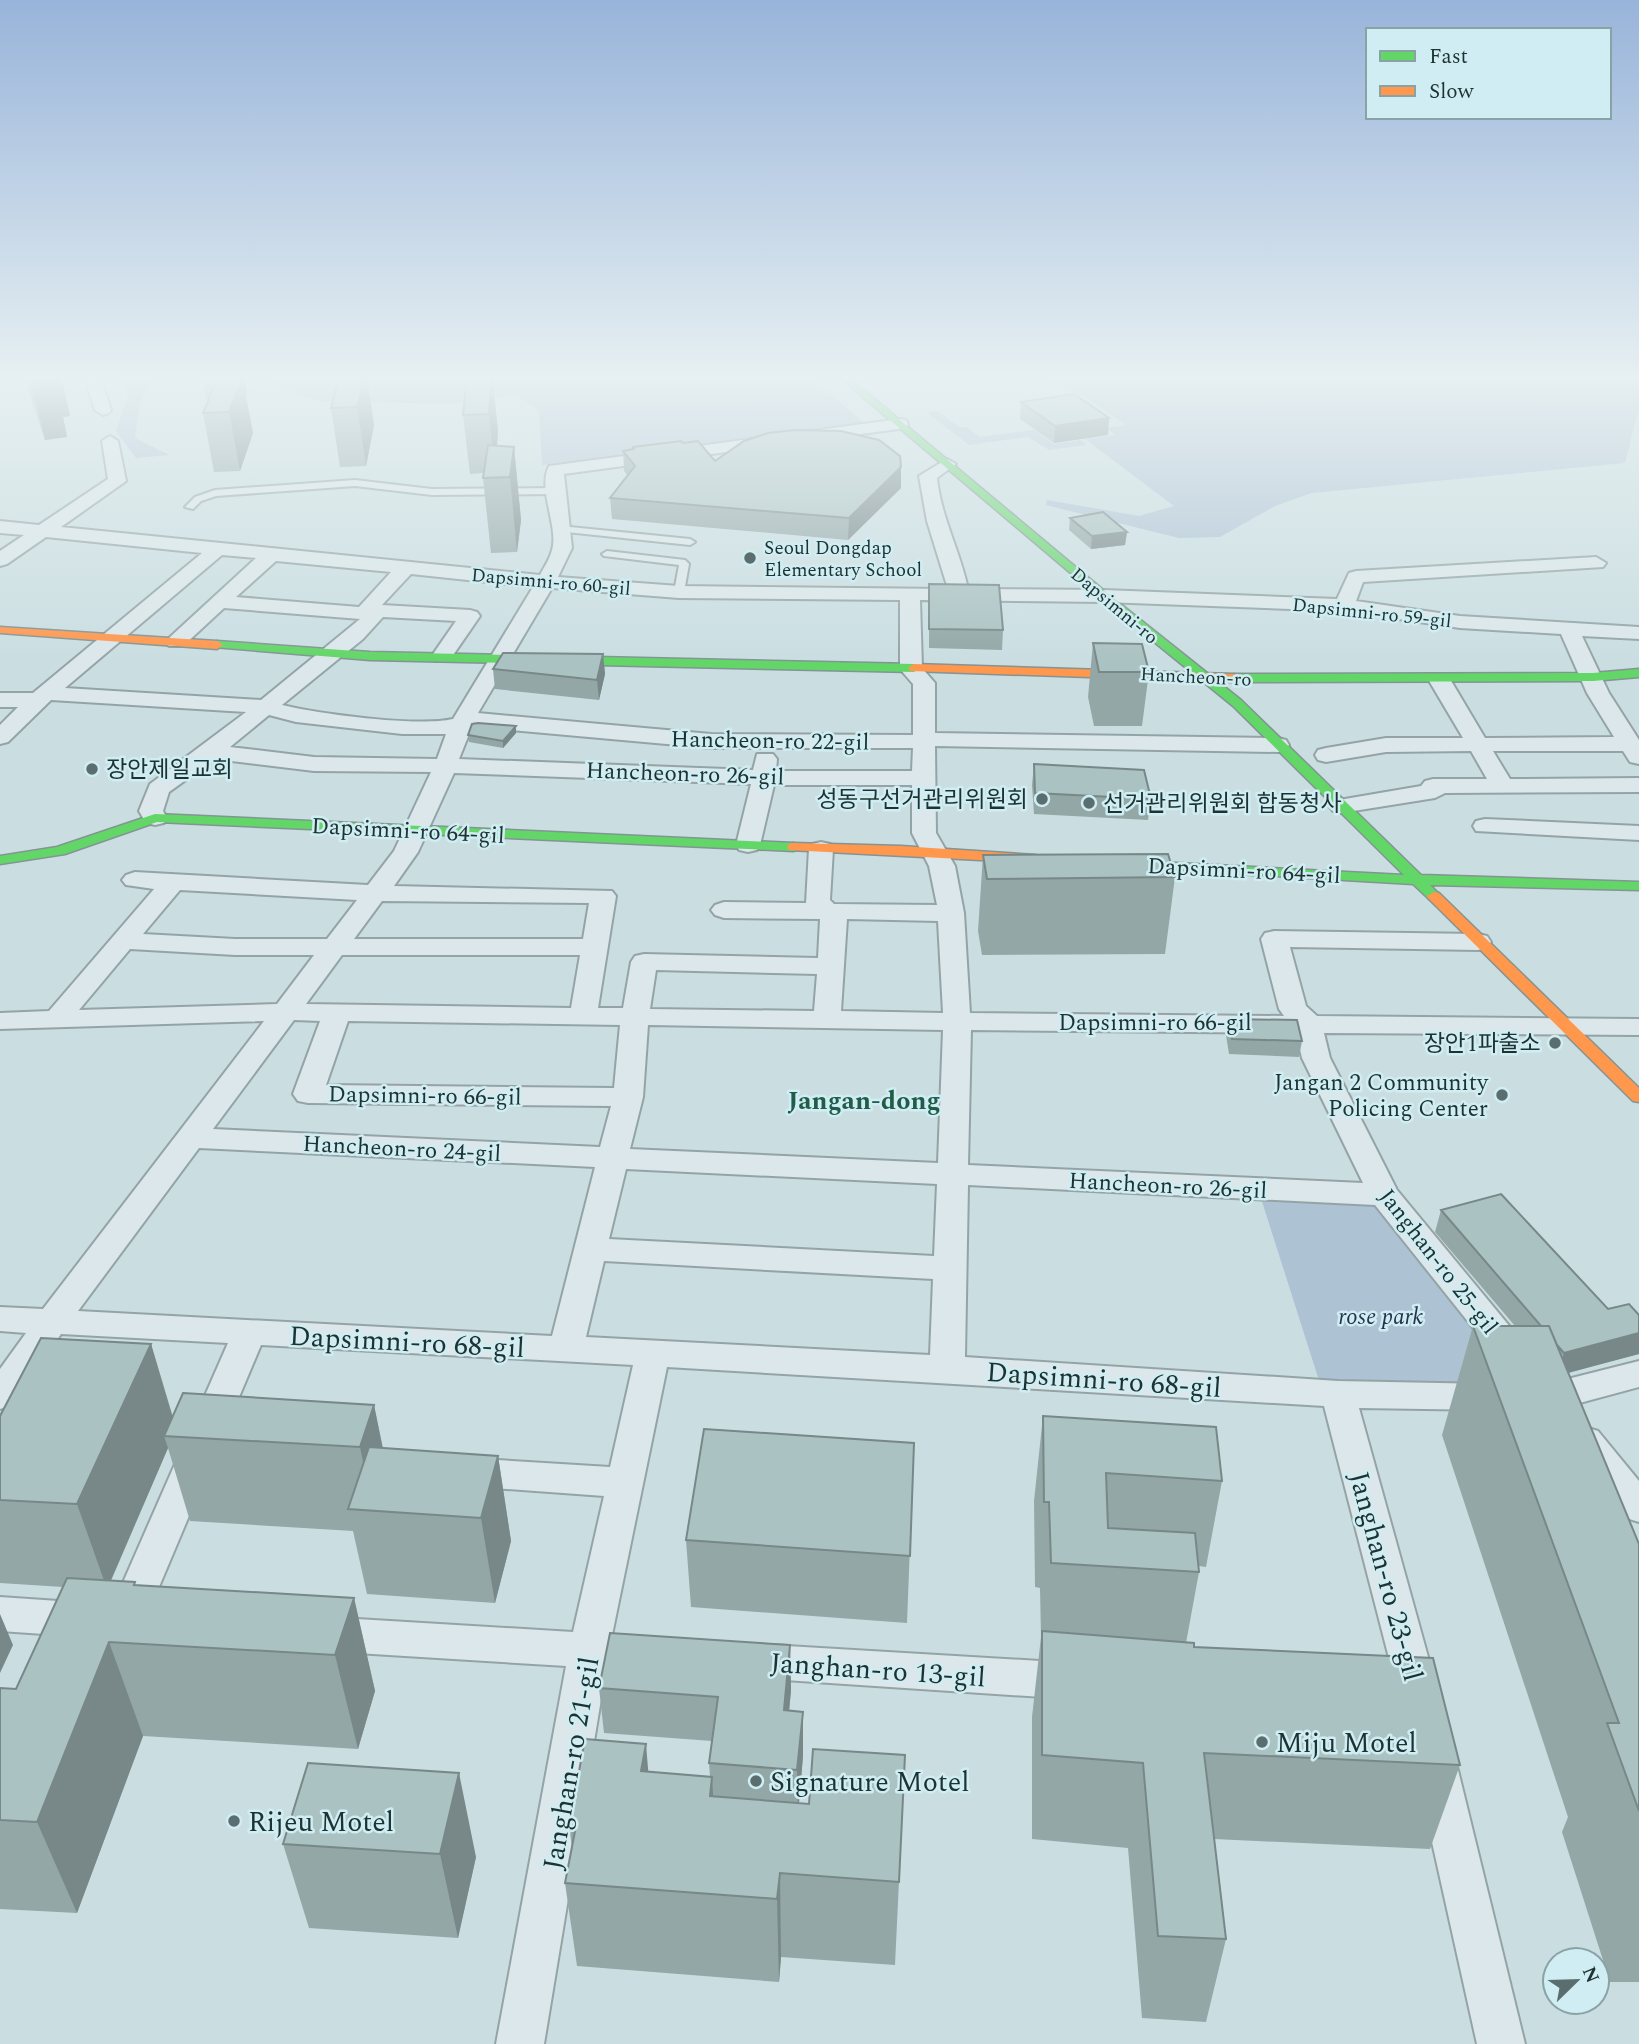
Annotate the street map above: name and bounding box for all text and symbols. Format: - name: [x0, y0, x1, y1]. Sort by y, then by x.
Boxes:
- legend: [1366, 28, 1611, 119]
- text: Fast: [1429, 41, 1468, 73]
- text: Slow: [1429, 76, 1475, 108]
- place label: Seoul Dongdap Elementary School: [764, 534, 922, 585]
- marker: Seoul Dongdap Elementary School: [742, 550, 758, 566]
- street label: Dapsimni-ro 60-gil: [470, 561, 632, 604]
- street label: Dapsimni-ro: [1064, 561, 1164, 652]
- street label: Dapsimni-ro 59-gil: [1291, 591, 1453, 636]
- street label: Hancheon-ro: [1140, 660, 1252, 695]
- street label: Hancheon-ro 22-gil: [670, 722, 870, 761]
- place label: 장안제일교회: [106, 753, 233, 788]
- street label: Hancheon-ro 26-gil: [585, 754, 785, 795]
- marker: 장안제일교회: [84, 761, 100, 777]
- place label: 성동구선거관리위원회: [816, 783, 1028, 818]
- place label: 선거관리위원회 합동청사: [1103, 787, 1342, 822]
- marker: 성동구선거관리위원회: [1034, 791, 1050, 807]
- marker: 선거관리위원회 합동청사: [1081, 795, 1097, 811]
- street label: Dapsimni-ro 64-gil: [310, 809, 505, 854]
- street label: Dapsimni-ro 64-gil: [1146, 849, 1341, 894]
- street label: Dapsimni-ro 66-gil: [1058, 1006, 1252, 1041]
- place label: 장안1파출소: [1424, 1027, 1541, 1062]
- marker: 장안1파출소: [1547, 1035, 1563, 1051]
- place label: Jangan 2 Community Policing Center: [1274, 1066, 1489, 1127]
- street label: Dapsimni-ro 66-gil: [328, 1077, 522, 1116]
- district label: Jangan-dong: [787, 1081, 941, 1121]
- marker: Jangan 2 Community Policing Center: [1494, 1087, 1510, 1103]
- street label: Hancheon-ro 24-gil: [302, 1127, 502, 1172]
- street label: Hancheon-ro 26-gil: [1068, 1164, 1268, 1209]
- street label: Janghan-ro 25-gil: [1370, 1181, 1506, 1342]
- park label: rose park: [1339, 1300, 1424, 1335]
- street label: Dapsimni-ro 68-gil: [288, 1315, 526, 1370]
- street label: Dapsimni-ro 68-gil: [985, 1351, 1223, 1410]
- street label: Janghan-ro 23-gil: [1337, 1467, 1434, 1686]
- street label: Janghan-ro 13-gil: [769, 1642, 987, 1699]
- street label: Janghan-ro 21-gil: [532, 1653, 611, 1873]
- place label: Miju Motel: [1276, 1722, 1417, 1765]
- marker: Miju Motel: [1254, 1734, 1270, 1750]
- place label: Signature Motel: [770, 1761, 969, 1804]
- marker: Signature Motel: [748, 1773, 764, 1789]
- place label: Rijeu Motel: [248, 1801, 394, 1844]
- marker: Rijeu Motel: [226, 1813, 242, 1829]
- north arrow: [1541, 1946, 1611, 2016]
- text: N: [1574, 1962, 1607, 1988]

